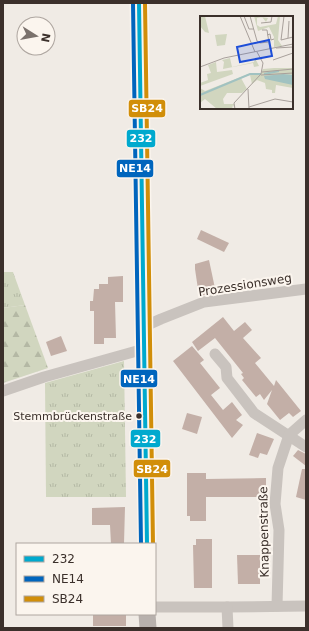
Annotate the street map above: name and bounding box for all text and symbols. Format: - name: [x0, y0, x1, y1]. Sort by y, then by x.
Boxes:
- north arrow: [16, 16, 56, 56]
- inset map: [200, 16, 293, 109]
- text: N: [38, 32, 53, 44]
- line badge: SB24: [128, 99, 166, 118]
- text: SB24: [131, 102, 163, 115]
- line badge: 232: [126, 129, 156, 148]
- text: 232: [130, 132, 152, 145]
- line badge: NE14: [116, 159, 154, 178]
- text: NE14: [119, 162, 151, 175]
- street label: Prozessionsweg: [197, 271, 293, 299]
- line badge: NE14: [120, 369, 158, 388]
- text: NE14: [123, 373, 155, 386]
- place label: Stemmbrückenstraße: [13, 410, 132, 423]
- marker: Stemmbrückenstraße: [134, 411, 144, 421]
- line badge: 232: [130, 429, 161, 448]
- text: 232: [134, 433, 156, 446]
- line badge: SB24: [133, 459, 171, 478]
- text: SB24: [136, 463, 168, 476]
- street label: Knappenstraße: [256, 486, 272, 578]
- legend: [16, 543, 156, 615]
- text: 232: [52, 552, 75, 566]
- text: NE14: [52, 572, 84, 586]
- text: SB24: [52, 592, 83, 606]

